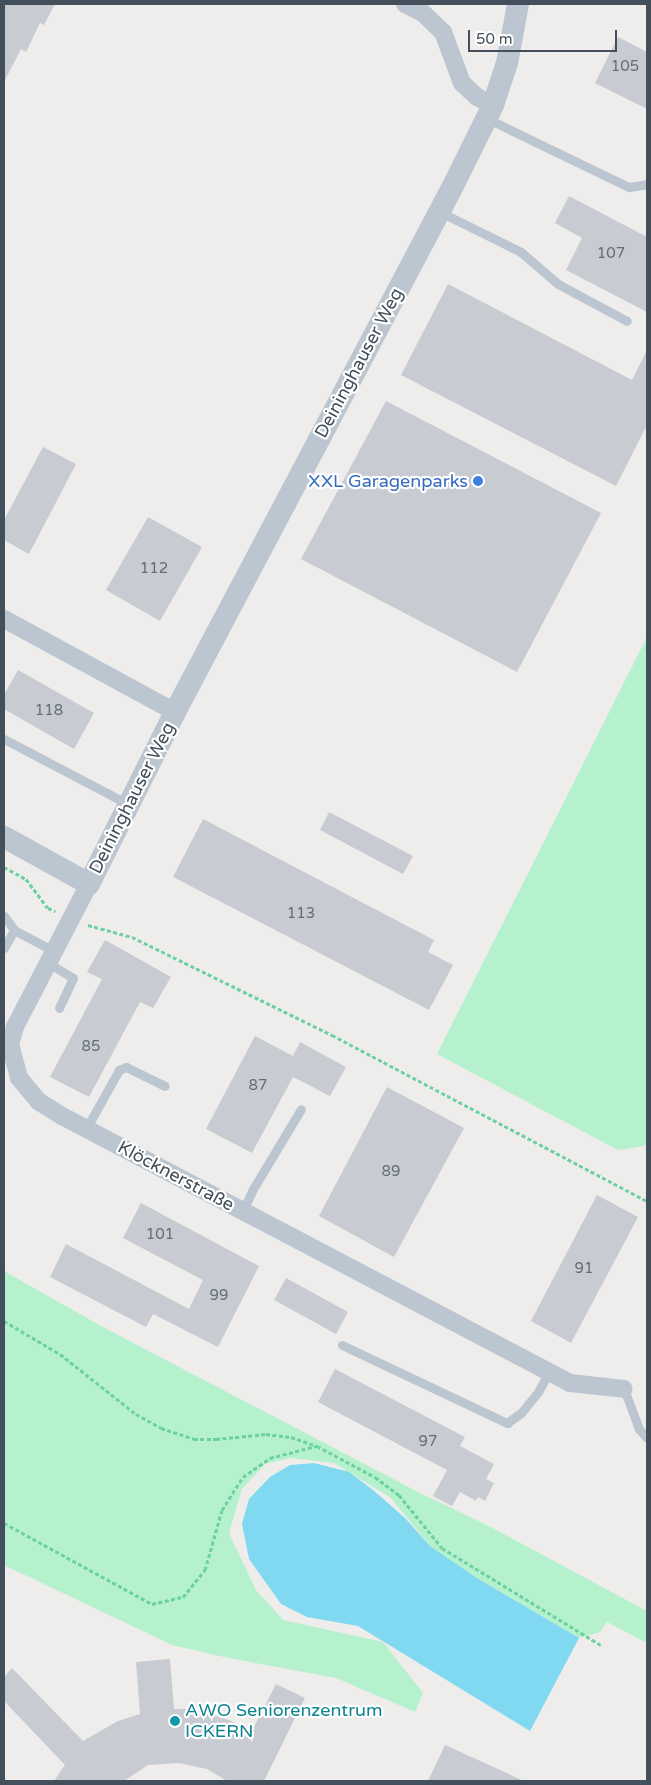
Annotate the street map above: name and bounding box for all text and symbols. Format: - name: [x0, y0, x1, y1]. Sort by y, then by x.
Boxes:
- scale bar: [471, 20, 620, 52]
- text: 50 m: [476, 30, 513, 48]
- house number: 105: [611, 58, 639, 76]
- house number: 107: [597, 245, 625, 263]
- street label: Deininghauser Weg: [310, 284, 408, 442]
- place label: XXL Garagenparks: [308, 470, 468, 492]
- marker: XXL Garagenparks: [472, 475, 484, 487]
- house number: 112: [140, 560, 168, 578]
- house number: 118: [35, 702, 63, 720]
- street label: Deininghauser Weg: [84, 719, 180, 877]
- house number: 113: [287, 905, 315, 923]
- house number: 85: [82, 1038, 100, 1056]
- house number: 87: [249, 1077, 267, 1095]
- street label: Klöcknerstraße: [114, 1136, 238, 1216]
- house number: 89: [382, 1163, 400, 1181]
- house number: 101: [146, 1226, 174, 1244]
- house number: 91: [575, 1260, 593, 1278]
- house number: 99: [210, 1287, 228, 1305]
- house number: 97: [419, 1433, 437, 1451]
- place label: AWO Seniorenzentrum ICKERN: [185, 1700, 383, 1742]
- marker: AWO Seniorenzentrum ICKERN: [169, 1715, 181, 1727]

